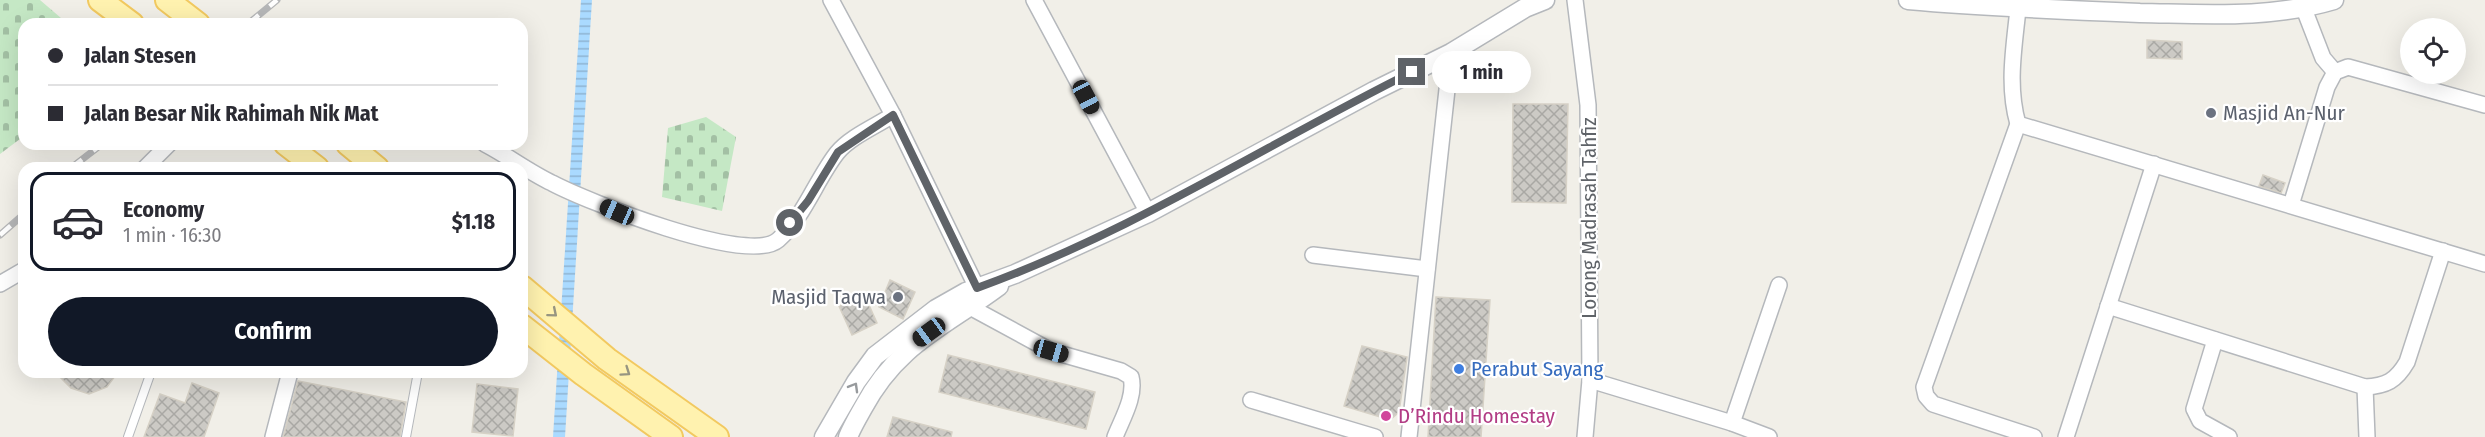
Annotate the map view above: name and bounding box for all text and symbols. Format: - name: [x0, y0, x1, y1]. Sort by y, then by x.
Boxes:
- map controls: [2400, 18, 2466, 84]
- button: locate: [2400, 18, 2466, 84]
- text: Jalan Stesen: [84, 42, 196, 69]
- callout: 1 min: [1433, 51, 1532, 93]
- route end: [1398, 58, 1425, 85]
- text: 1 min: [1460, 60, 1503, 84]
- car: [1070, 77, 1102, 117]
- text: Jalan Besar Nik Rahimah Nik Mat: [84, 100, 379, 127]
- place label: Masjid An-Nur: [2223, 100, 2345, 126]
- marker: Masjid An-Nur: [2204, 106, 2218, 120]
- street label: Lorong Madrasah Tahfiz: [1576, 117, 1602, 319]
- icon: car: [51, 195, 105, 249]
- text: Economy: [123, 196, 204, 223]
- car: [597, 196, 637, 228]
- text: $1.18: [452, 208, 495, 235]
- route start: [776, 209, 803, 236]
- text: 1 min · 16:30: [123, 223, 222, 247]
- place label: Masjid Taqwa: [771, 284, 886, 310]
- marker: Masjid Taqwa: [891, 290, 905, 304]
- button: Confirm: [48, 297, 498, 366]
- one-way arrow: [546, 306, 557, 317]
- car: [909, 314, 949, 350]
- car: [1031, 337, 1071, 365]
- place label: Perabut Sayang: [1471, 356, 1603, 382]
- marker: Perabut Sayang: [1452, 362, 1466, 376]
- one-way arrow: [619, 365, 630, 376]
- one-way arrow: [847, 383, 858, 393]
- place label: D’Rindu Homestay: [1398, 403, 1556, 429]
- marker: D’Rindu Homestay: [1379, 409, 1393, 423]

